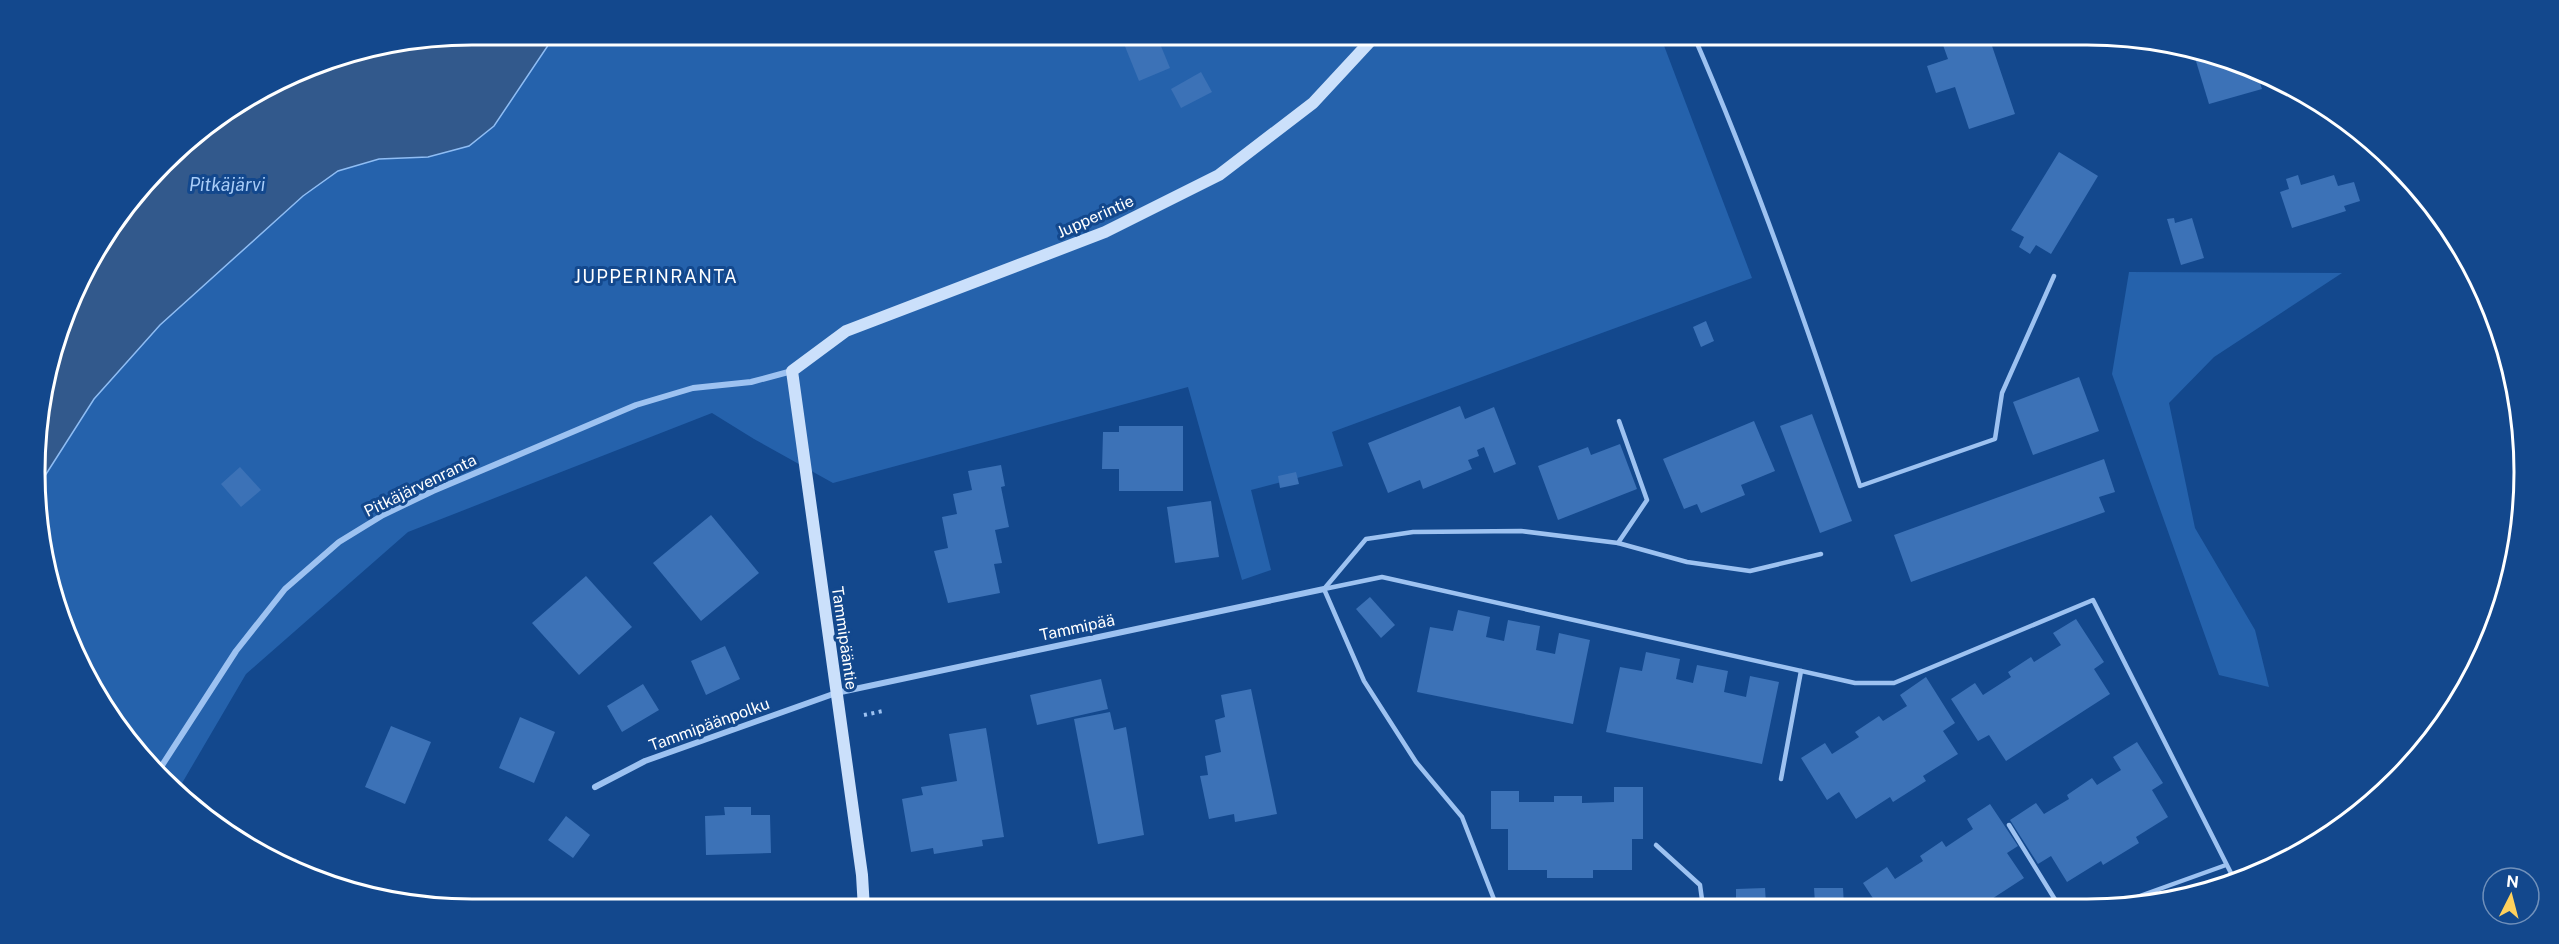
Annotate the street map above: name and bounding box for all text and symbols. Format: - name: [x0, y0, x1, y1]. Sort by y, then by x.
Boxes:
- water label: Pitkäjärvi: [189, 174, 266, 195]
- street label: Jupperintie: [1054, 191, 1137, 242]
- district label: JUPPERINRANTA: [574, 266, 738, 287]
- street label: Pitkäjärvenranta: [361, 450, 479, 521]
- street label: Tammipääntie: [828, 585, 861, 691]
- street label: Tammipää: [1038, 610, 1116, 645]
- street label: Tammipäänpolku: [646, 694, 772, 755]
- north arrow: [2481, 866, 2541, 926]
- text: N: [2505, 871, 2520, 892]

